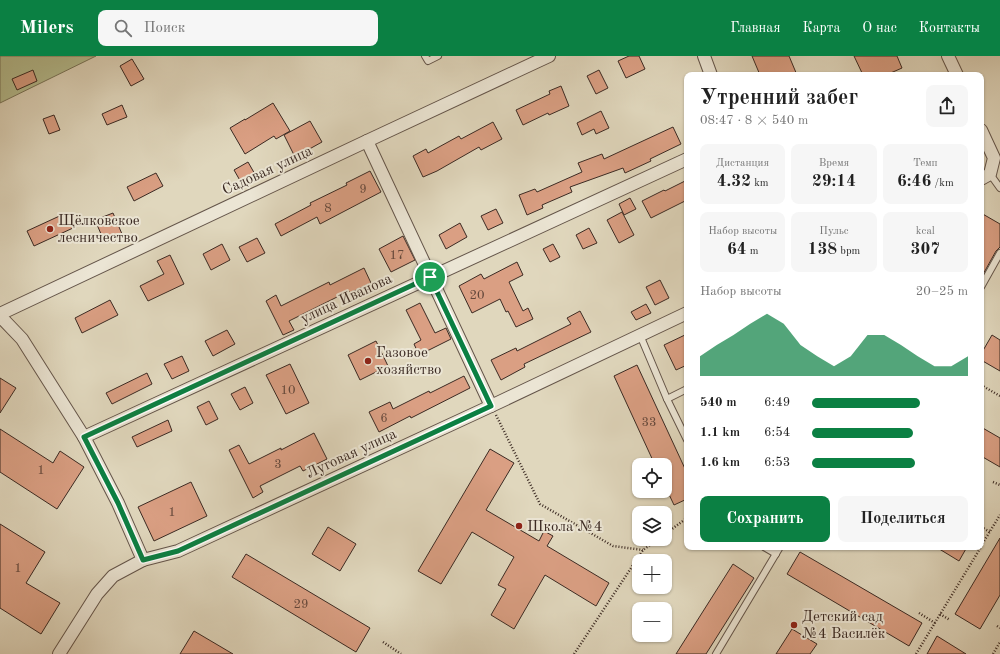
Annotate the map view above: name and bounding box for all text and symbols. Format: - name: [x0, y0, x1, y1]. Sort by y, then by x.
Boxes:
- search box: [98, 10, 378, 46]
- icon: search: [112, 17, 134, 39]
- text: Milers: [20, 19, 74, 38]
- text: Поиск: [144, 21, 185, 36]
- text: Главная: [730, 21, 780, 35]
- text: Карта: [802, 21, 840, 35]
- text: О нас: [862, 21, 897, 35]
- text: Контакты: [919, 21, 980, 35]
- button: share: [926, 85, 968, 127]
- text: Утренний забег: [700, 87, 858, 109]
- text: 08:47 · 8 × 540 m: [700, 114, 808, 127]
- street label: Садовая улица: [220, 144, 315, 199]
- text: Дистанция: [716, 158, 769, 169]
- text: Время: [819, 158, 849, 169]
- text: Темп: [913, 158, 938, 169]
- text: 4.32: [717, 173, 751, 190]
- text: 29:14: [812, 173, 856, 190]
- text: 6:46: [897, 173, 931, 190]
- text: km: [751, 178, 769, 189]
- text: /km: [931, 178, 954, 189]
- house number: 9: [359, 183, 367, 196]
- house number: 8: [324, 202, 332, 215]
- place label: Щёлковское лесничество: [58, 214, 140, 246]
- marker: Щёлковское лесничество: [45, 224, 55, 234]
- text: Набор высоты: [708, 226, 777, 237]
- text: Пульс: [819, 226, 849, 237]
- text: kcal: [916, 226, 935, 237]
- text: 64: [727, 241, 747, 258]
- text: 138: [808, 241, 837, 258]
- text: 307: [911, 241, 940, 258]
- text: m: [747, 246, 758, 257]
- text: bpm: [837, 246, 860, 257]
- house number: 17: [389, 249, 405, 262]
- pin: [413, 260, 447, 294]
- icon: arrive: [419, 266, 441, 288]
- street label: улица Иванова: [299, 271, 395, 327]
- text: Набор высоты: [700, 285, 782, 298]
- text: 20–25 m: [916, 285, 968, 298]
- house number: 20: [469, 289, 485, 302]
- place label: Газовое хозяйство: [376, 346, 442, 378]
- marker: Газовое хозяйство: [363, 356, 373, 366]
- house number: 10: [280, 384, 296, 397]
- text: 540 m: [700, 396, 737, 409]
- text: 6:49: [764, 396, 790, 409]
- house number: 6: [380, 412, 388, 425]
- house number: 33: [641, 416, 657, 429]
- text: 1.1 km: [700, 426, 740, 439]
- text: 6:54: [764, 426, 790, 439]
- street label: Луговая улица: [304, 427, 400, 482]
- text: 1.6 km: [700, 456, 740, 469]
- text: 6:53: [764, 456, 790, 469]
- house number: 3: [274, 458, 282, 471]
- map controls: [632, 458, 672, 642]
- button: locate: [632, 458, 672, 498]
- house number: 1: [37, 464, 45, 477]
- button: Сохранить: [700, 496, 830, 542]
- button: Поделиться: [838, 496, 968, 542]
- house number: 1: [168, 506, 176, 519]
- button: layers: [632, 506, 672, 546]
- place label: Школа №4: [527, 520, 602, 535]
- marker: Школа №4: [514, 521, 524, 531]
- button: +: [632, 554, 672, 594]
- house number: 1: [14, 562, 22, 575]
- house number: 29: [293, 598, 309, 611]
- button: −: [632, 602, 672, 642]
- place label: Детский сад №4 Василёк: [802, 610, 886, 642]
- marker: Детский сад №4 Василёк: [789, 620, 799, 630]

